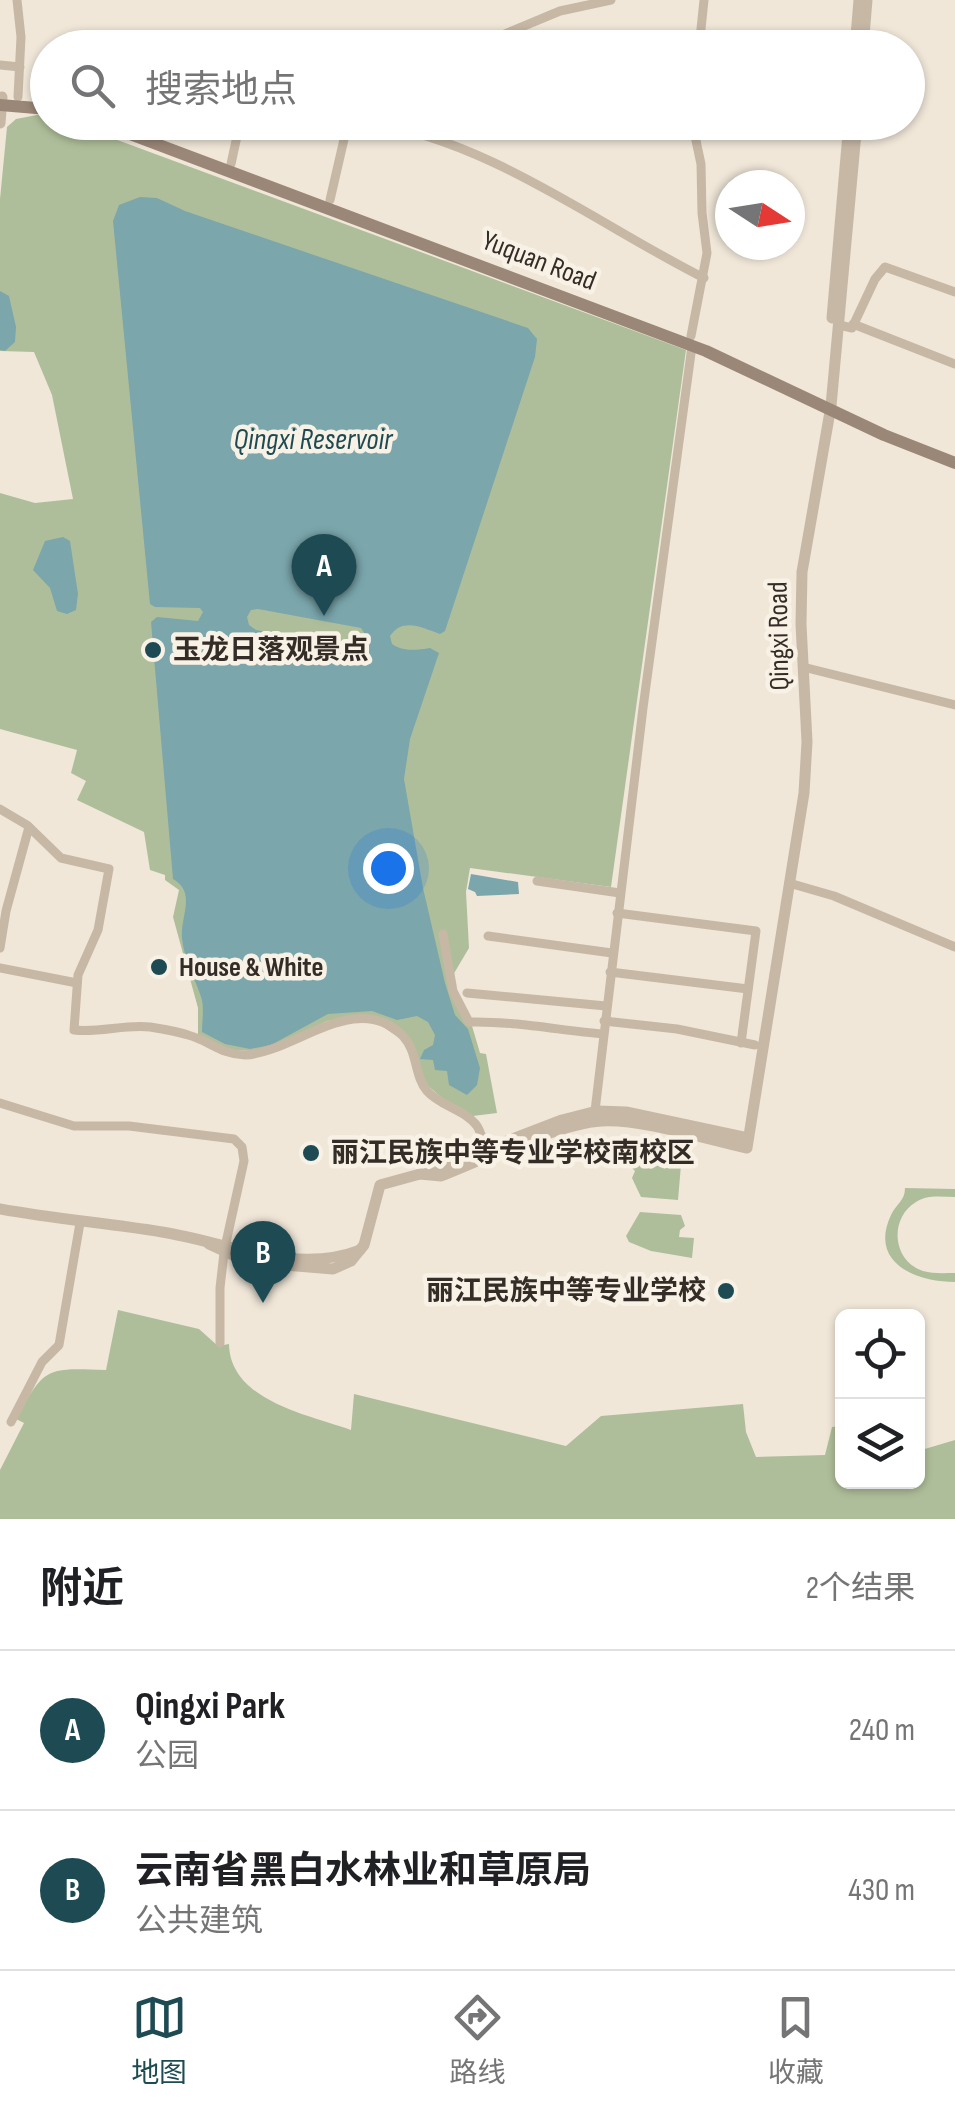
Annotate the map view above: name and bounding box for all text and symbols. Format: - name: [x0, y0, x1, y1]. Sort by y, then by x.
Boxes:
- search box: [30, 30, 925, 140]
- icon: search: [65, 58, 120, 113]
- text: 搜索地点: [145, 68, 297, 113]
- north arrow: [715, 170, 805, 260]
- street label: Yuquan Road: [477, 224, 601, 298]
- water label: Qingxi Reservoir: [234, 422, 394, 458]
- pin: A: [292, 534, 356, 616]
- street label: Qingxi Road: [762, 581, 796, 691]
- place label: 玉龙日落观景点: [173, 634, 369, 667]
- marker: 玉龙日落观景点: [142, 639, 164, 661]
- your location: [363, 843, 414, 894]
- place label: House & White: [179, 951, 323, 984]
- marker: House & White: [148, 956, 170, 978]
- place label: 丽江民族中等专业学校南校区: [331, 1137, 695, 1170]
- marker: 丽江民族中等专业学校南校区: [300, 1142, 322, 1164]
- pin: B: [230, 1220, 296, 1303]
- place label: 丽江民族中等专业学校: [426, 1275, 706, 1308]
- marker: 丽江民族中等专业学校: [715, 1280, 737, 1302]
- map controls: [835, 1309, 925, 1489]
- button: locate: [835, 1309, 925, 1399]
- button: layers: [835, 1399, 925, 1489]
- text: 附近: [40, 1564, 124, 1615]
- text: 2个结果: [806, 1569, 915, 1608]
- text: Qingxi Park: [135, 1684, 285, 1729]
- text: A: [65, 1711, 80, 1750]
- text: 240 m: [849, 1711, 915, 1750]
- text: 公园: [135, 1737, 199, 1776]
- text: 云南省黑白水林业和草原局: [135, 1849, 591, 1894]
- text: B: [65, 1871, 80, 1910]
- text: 430 m: [848, 1871, 915, 1910]
- text: 公共建筑: [135, 1902, 263, 1941]
- tab: 地图: [131, 1990, 187, 2090]
- tab: 路线: [449, 1990, 506, 2090]
- tab: 收藏: [768, 1990, 824, 2090]

